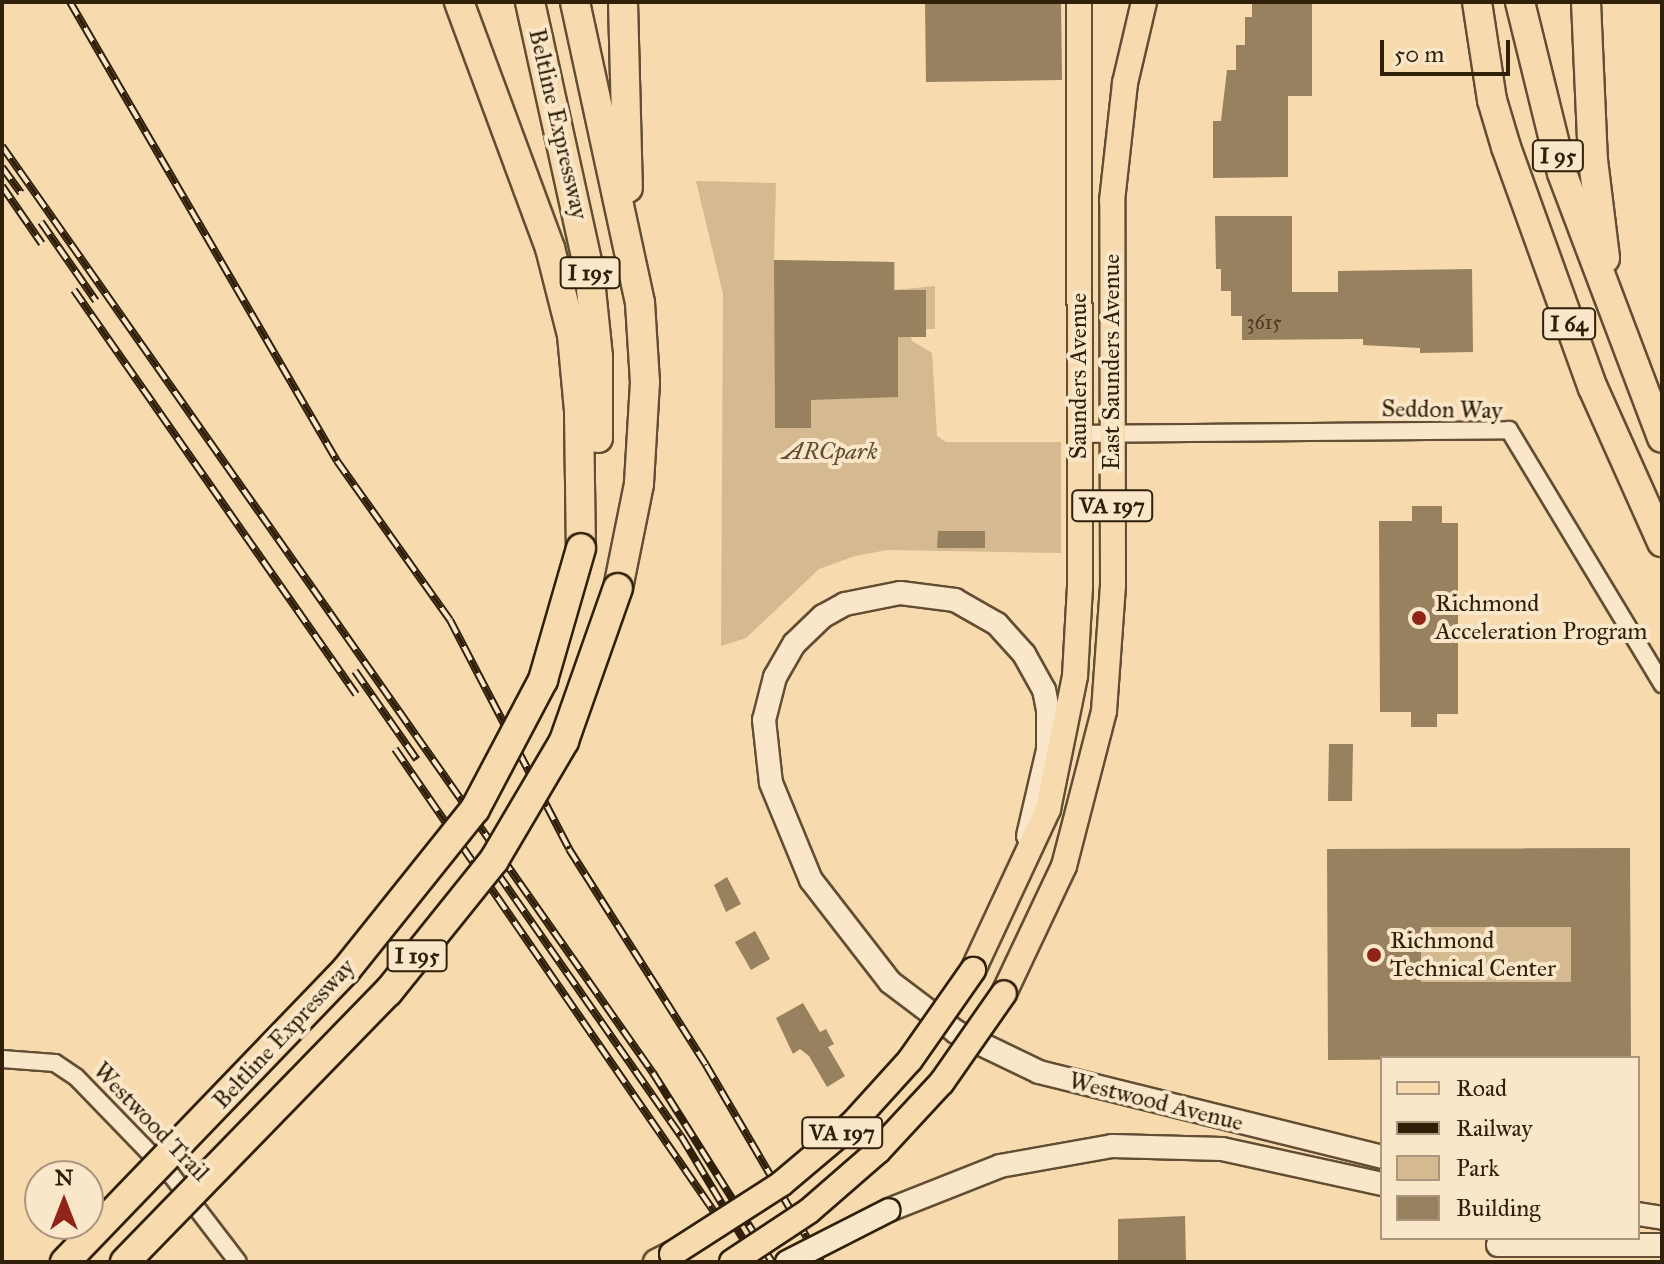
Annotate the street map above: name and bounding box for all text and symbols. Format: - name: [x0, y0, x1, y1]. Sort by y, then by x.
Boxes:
- scale bar: [1384, 24, 1514, 74]
- street label: Beltline Expressway: [522, 26, 594, 222]
- text: 50 m: [1394, 39, 1444, 69]
- road number: I 95: [1530, 138, 1586, 174]
- street label: East Saunders Avenue: [1098, 254, 1126, 470]
- road number: I 195: [558, 255, 622, 291]
- street label: Saunders Avenue: [1065, 293, 1093, 459]
- road number: I 64: [1541, 306, 1597, 342]
- house number: 3615: [1246, 310, 1282, 334]
- street label: Seddon Way: [1381, 395, 1503, 425]
- park label: ARCpark: [782, 438, 878, 466]
- road number: VA 197: [1070, 488, 1154, 524]
- place label: Richmond Acceleration Program: [1435, 590, 1647, 646]
- marker: Richmond Acceleration Program: [1410, 609, 1428, 627]
- place label: Richmond Technical Center: [1390, 927, 1556, 983]
- road number: I 195: [385, 938, 449, 974]
- marker: Richmond Technical Center: [1365, 946, 1383, 964]
- street label: Beltline Expressway: [207, 953, 361, 1115]
- street label: Westwood Trail: [87, 1056, 215, 1188]
- legend: [1380, 1056, 1640, 1240]
- street label: Westwood Avenue: [1066, 1066, 1246, 1138]
- text: Road: [1456, 1073, 1507, 1103]
- text: Railway: [1456, 1113, 1533, 1143]
- road number: VA 197: [800, 1115, 884, 1151]
- text: Park: [1456, 1153, 1499, 1183]
- north arrow: [24, 1160, 104, 1240]
- text: N: [55, 1164, 73, 1191]
- text: Building: [1456, 1193, 1541, 1223]

